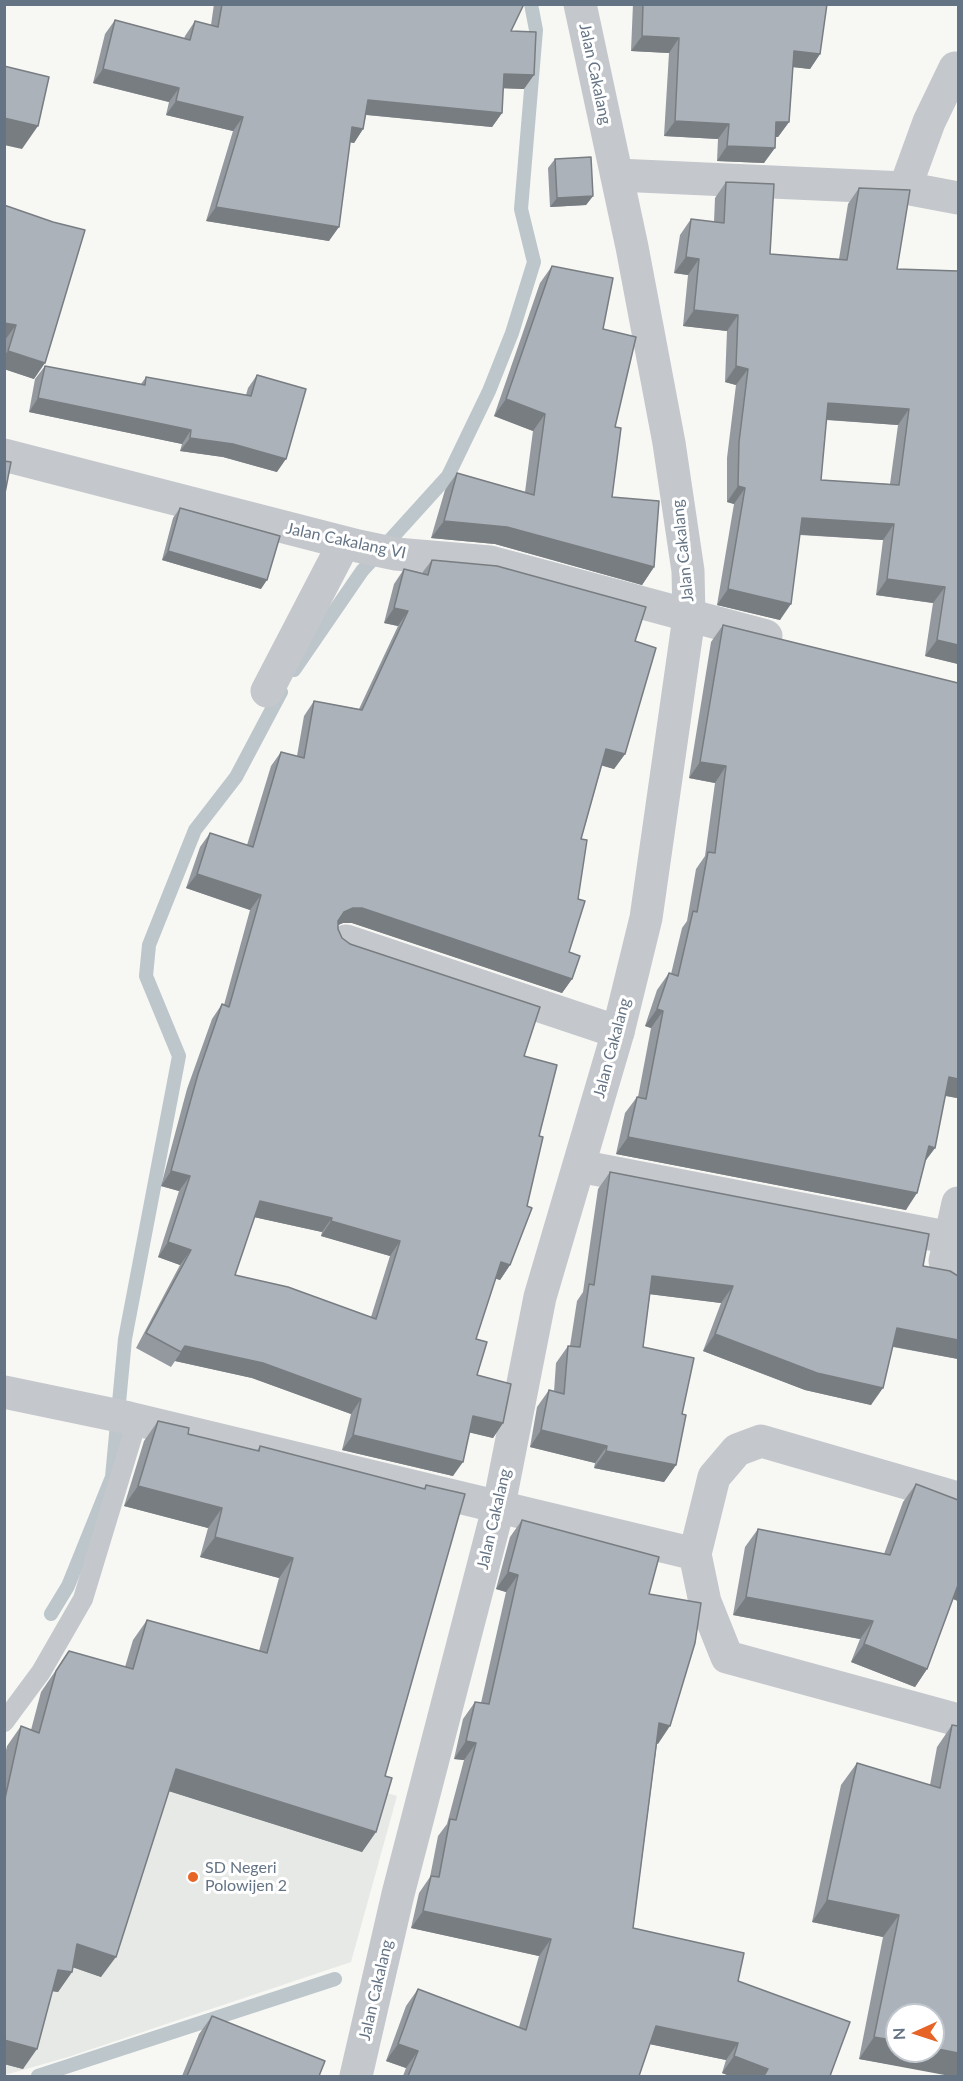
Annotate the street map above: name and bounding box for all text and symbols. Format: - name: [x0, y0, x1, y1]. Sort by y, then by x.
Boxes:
- street label: Jalan Cakalang: [575, 22, 615, 126]
- street label: Jalan Cakalang: [668, 499, 698, 603]
- street label: Jalan Cakalang VI: [284, 519, 408, 563]
- street label: Jalan Cakalang: [589, 996, 635, 1100]
- street label: Jalan Cakalang: [473, 1467, 515, 1571]
- place label: SD Negeri Polowijen 2: [205, 1858, 287, 1896]
- marker: SD Negeri Polowijen 2: [186, 1870, 200, 1884]
- street label: Jalan Cakalang: [355, 1938, 397, 2042]
- north arrow: [885, 2003, 945, 2063]
- text: N: [889, 2027, 908, 2041]

